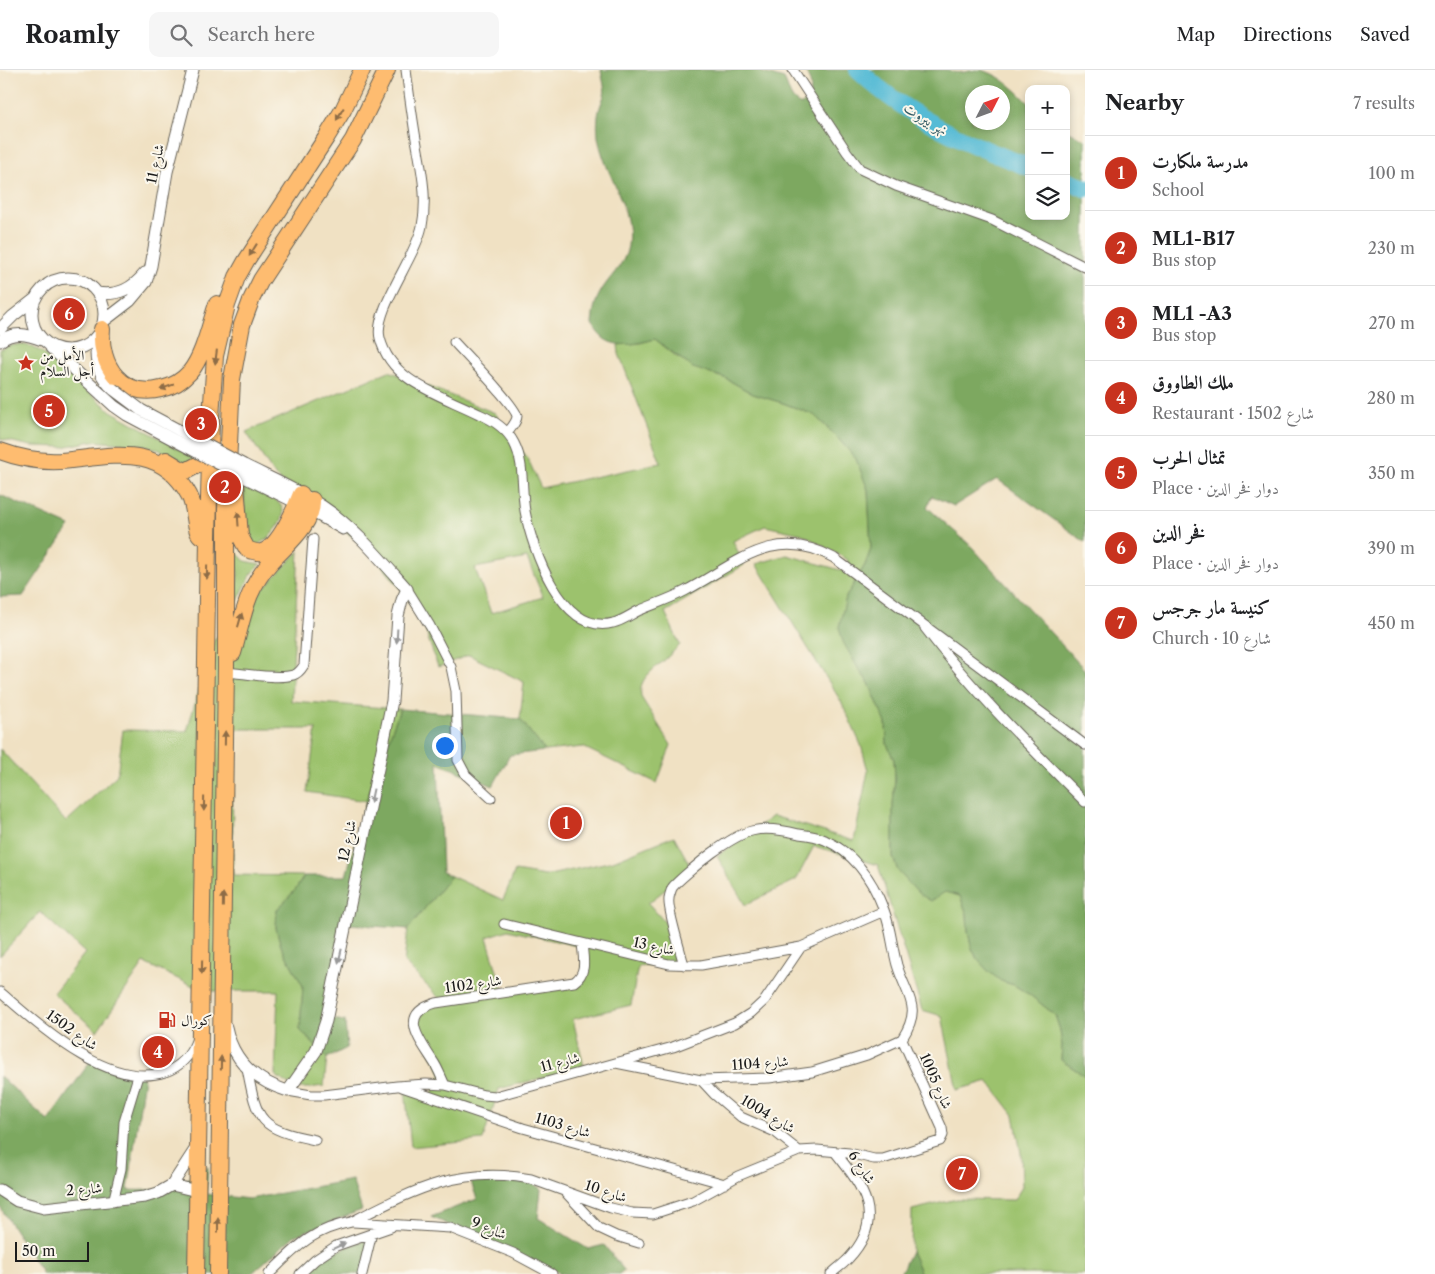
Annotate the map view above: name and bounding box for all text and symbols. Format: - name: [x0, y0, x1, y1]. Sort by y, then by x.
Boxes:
- search box: [149, 12, 499, 57]
- text: Roamly: [25, 20, 119, 49]
- icon: search: [167, 21, 195, 49]
- text: Search here: [207, 23, 315, 46]
- text: Map: [1176, 24, 1215, 46]
- text: Directions: [1243, 24, 1332, 46]
- text: Saved: [1360, 24, 1410, 46]
- north arrow: [965, 85, 1010, 130]
- map controls: [1025, 85, 1070, 220]
- button: +: [1025, 85, 1070, 130]
- text: Nearby: [1105, 90, 1184, 115]
- text: 7 results: [1353, 93, 1415, 113]
- water label: نهر بيروت: [900, 98, 952, 140]
- one-way arrow: [336, 107, 345, 120]
- button: −: [1025, 130, 1070, 175]
- street label: شارع 11: [142, 143, 171, 186]
- text: مدرسة ملكارت: [1152, 150, 1249, 173]
- text: 1: [1117, 163, 1125, 183]
- text: 100 m: [1369, 163, 1415, 183]
- button: layers: [1025, 175, 1070, 220]
- text: School: [1152, 180, 1204, 200]
- text: ML1-B17: [1152, 227, 1235, 250]
- text: 2: [1116, 238, 1126, 258]
- text: 230 m: [1368, 238, 1415, 258]
- one-way arrow: [248, 244, 257, 257]
- text: Bus stop: [1152, 250, 1216, 270]
- pin: 6: [53, 295, 85, 333]
- text: ML1 -A3: [1152, 302, 1232, 325]
- text: 3: [1116, 313, 1126, 333]
- text: 270 m: [1369, 313, 1415, 333]
- text: Bus stop: [1152, 325, 1216, 345]
- place label: الأمل من أجل السلام: [40, 345, 95, 384]
- one-way arrow: [212, 350, 220, 366]
- place icon: الأمل من أجل السلام: [16, 353, 36, 373]
- text: ملك الطاووق: [1152, 371, 1234, 394]
- one-way arrow: [159, 383, 174, 391]
- text: 4: [1116, 388, 1126, 408]
- text: 280 m: [1367, 388, 1415, 408]
- pin: 5: [33, 392, 65, 430]
- text: Restaurant · شارع 1502: [1152, 403, 1314, 423]
- pin: 3: [185, 405, 217, 443]
- text: تمثال الحرب: [1152, 446, 1226, 469]
- text: 5: [1117, 463, 1125, 483]
- text: 350 m: [1368, 463, 1415, 483]
- pin: 2: [209, 468, 241, 506]
- text: Place · دوار فخر الدين: [1152, 478, 1279, 498]
- one-way arrow: [234, 510, 242, 526]
- text: فخر الدين: [1152, 521, 1205, 544]
- text: 6: [1116, 538, 1126, 558]
- text: 390 m: [1368, 538, 1415, 558]
- text: Place · دوار فخر الدين: [1152, 553, 1279, 573]
- one-way arrow: [203, 564, 211, 580]
- text: كنيسة مار جرجس: [1152, 596, 1270, 619]
- one-way arrow: [237, 612, 245, 627]
- text: 7: [1117, 613, 1125, 633]
- text: 450 m: [1368, 613, 1415, 633]
- text: Church · شارع 10: [1152, 628, 1271, 648]
- one-way arrow: [393, 629, 401, 645]
- one-way arrow: [221, 730, 229, 746]
- your location: [432, 733, 458, 759]
- one-way arrow: [368, 789, 376, 804]
- one-way arrow: [200, 797, 208, 813]
- pin: 1: [550, 804, 582, 842]
- street label: شارع 12: [334, 819, 363, 864]
- one-way arrow: [219, 892, 227, 908]
- street label: شارع 13: [631, 933, 676, 962]
- one-way arrow: [336, 948, 344, 963]
- one-way arrow: [198, 959, 206, 975]
- street label: شارع 1102: [444, 971, 503, 1000]
- street label: شارع 1502: [41, 1006, 101, 1057]
- fuel station icon: كورال: [157, 1010, 177, 1030]
- place label: كورال: [181, 1011, 212, 1029]
- pin: 4: [142, 1033, 174, 1071]
- street label: شارع 11: [538, 1048, 582, 1079]
- street label: شارع 1005: [913, 1050, 956, 1113]
- street label: شارع 1104: [731, 1052, 789, 1077]
- one-way arrow: [217, 1055, 225, 1071]
- street label: شارع 1004: [736, 1091, 798, 1140]
- street label: شارع 1103: [533, 1109, 593, 1144]
- street label: شارع 6: [842, 1147, 880, 1189]
- pin: 7: [946, 1155, 978, 1193]
- street label: شارع 10: [582, 1176, 629, 1209]
- street label: شارع 2: [65, 1178, 103, 1203]
- street label: شارع 9: [468, 1213, 509, 1246]
- one-way arrow: [214, 1217, 222, 1233]
- scale bar: [15, 1239, 89, 1262]
- one-way arrow: [332, 1241, 346, 1249]
- text: 50 m: [22, 1242, 55, 1260]

